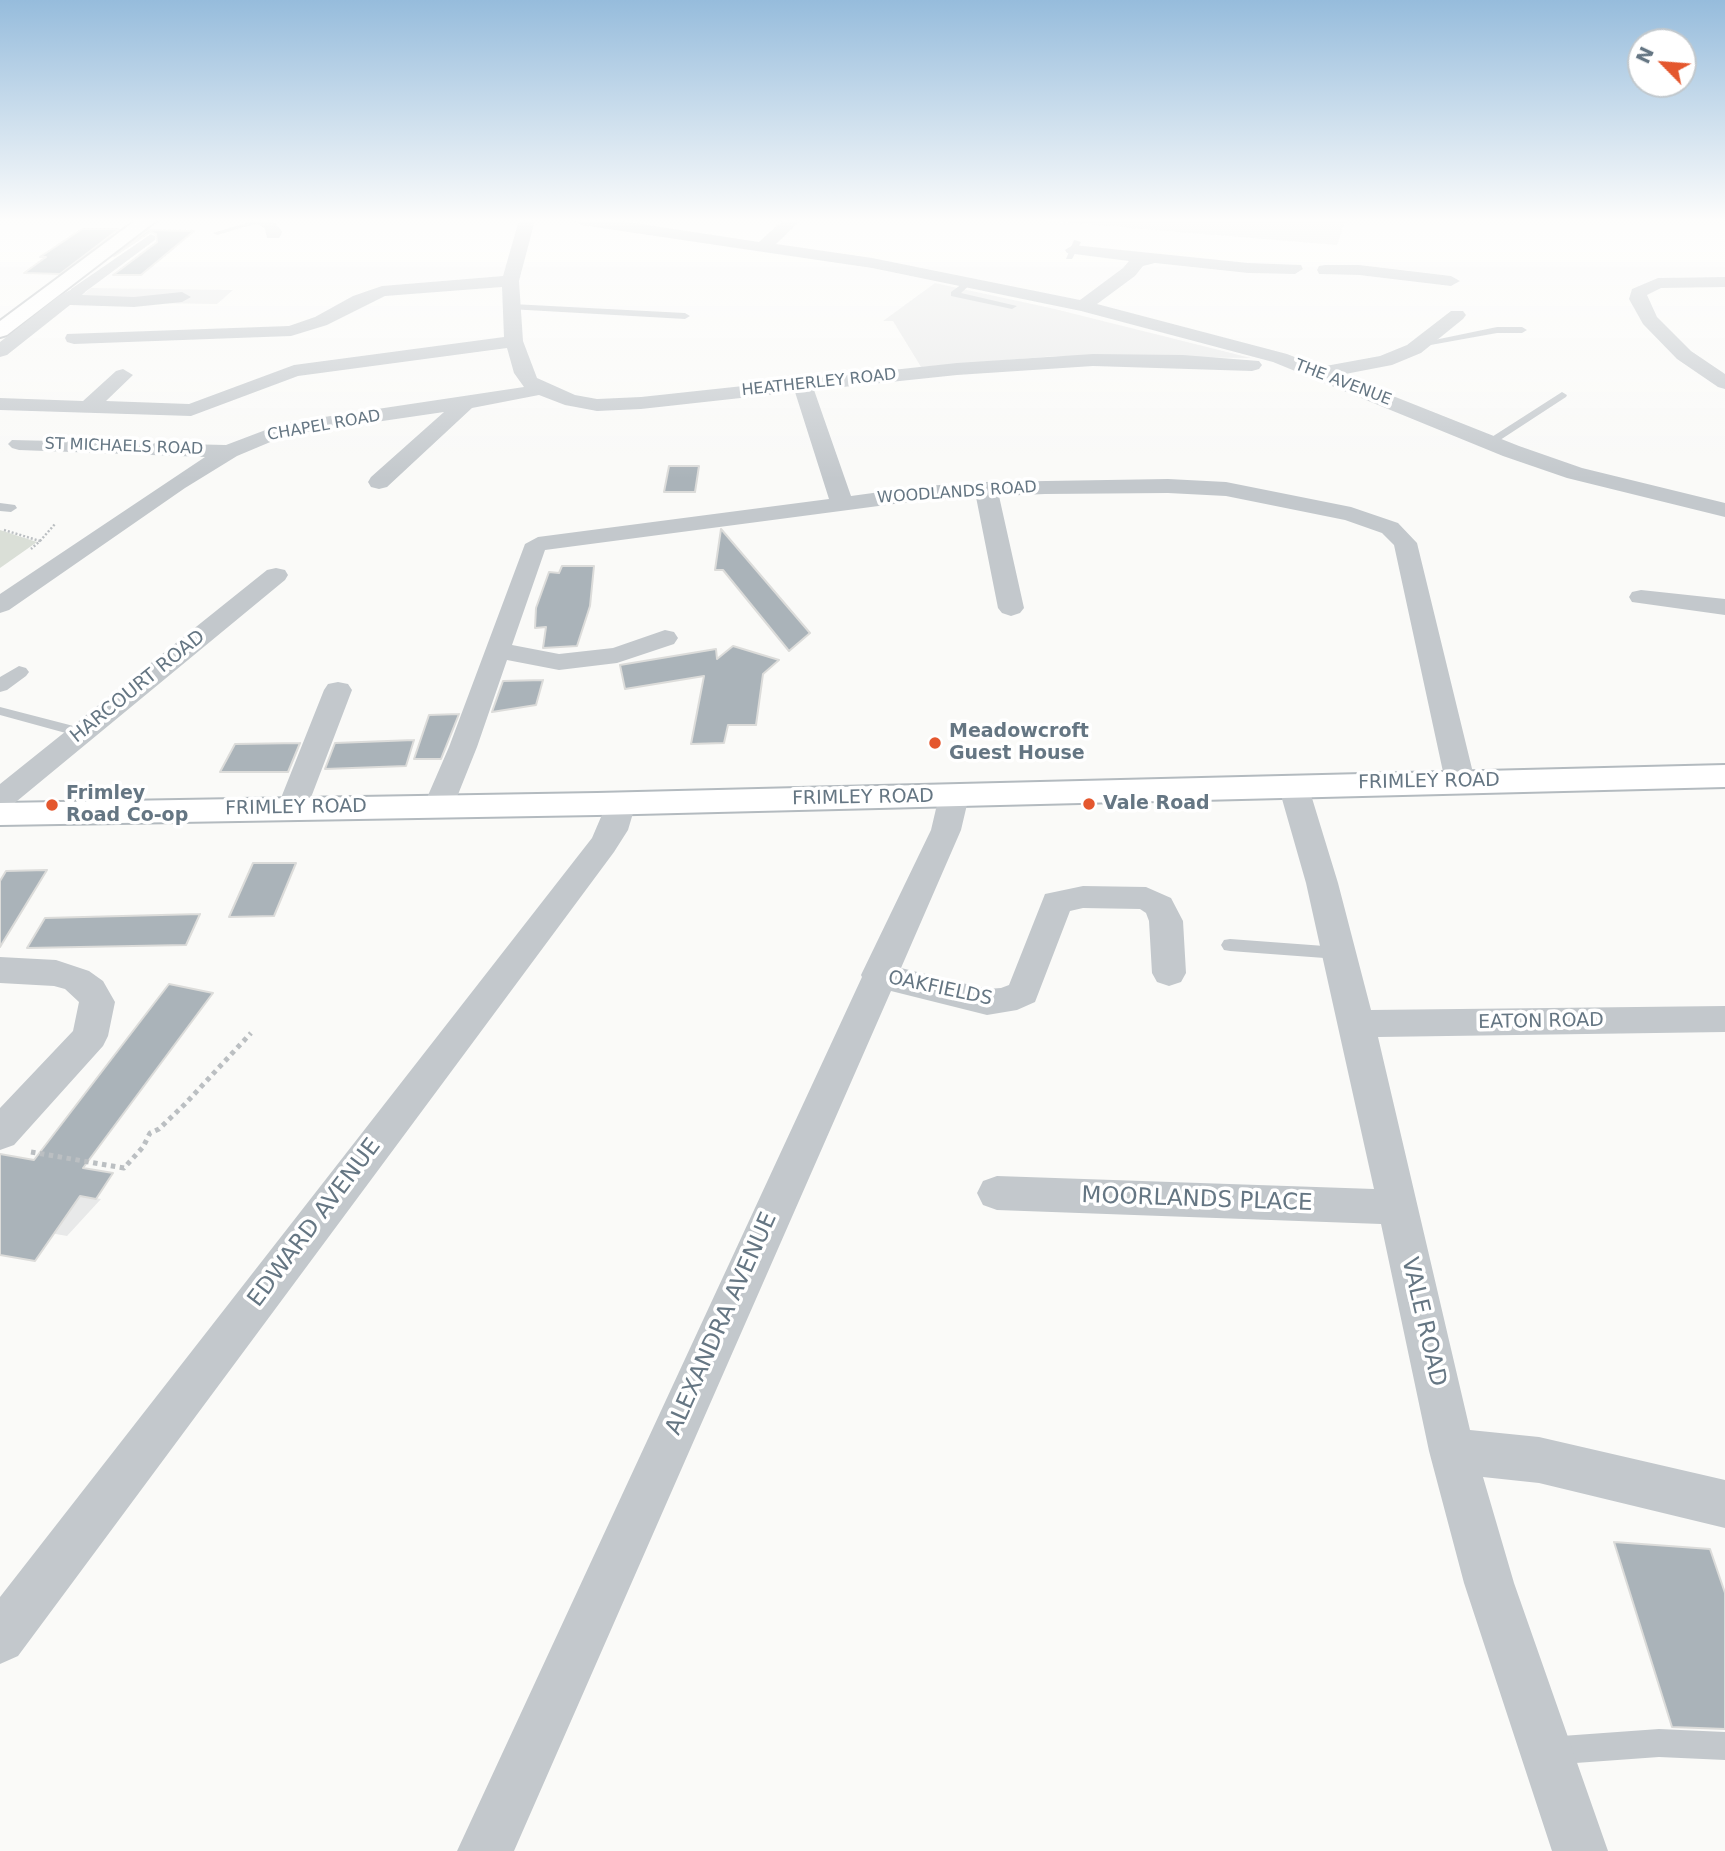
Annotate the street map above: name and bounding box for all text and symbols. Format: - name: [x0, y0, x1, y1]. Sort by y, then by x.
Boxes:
- north arrow: [1627, 28, 1697, 98]
- text: N: [1631, 43, 1658, 67]
- street label: THE AVENUE: [1292, 356, 1394, 410]
- street label: HEATHERLEY ROAD: [741, 365, 897, 401]
- street label: CHAPEL ROAD: [266, 407, 382, 445]
- street label: ST MICHAELS ROAD: [44, 435, 204, 459]
- street label: WOODLANDS ROAD: [877, 478, 1037, 508]
- street label: HARCOURT ROAD: [66, 626, 210, 748]
- place label: Meadowcroft Guest House: [949, 721, 1089, 765]
- marker: Meadowcroft Guest House: [927, 735, 943, 751]
- street label: FRIMLEY ROAD: [1358, 769, 1500, 795]
- place label: Frimley Road Co-op: [66, 783, 188, 827]
- street label: FRIMLEY ROAD: [792, 785, 934, 811]
- place label: Vale Road: [1103, 793, 1210, 815]
- street label: FRIMLEY ROAD: [225, 795, 367, 821]
- marker: Vale Road: [1081, 796, 1097, 812]
- marker: Frimley Road Co-op: [44, 797, 60, 813]
- street label: OAKFIELDS: [886, 967, 994, 1011]
- street label: EATON ROAD: [1478, 1010, 1604, 1034]
- street label: EDWARD AVENUE: [243, 1133, 387, 1313]
- street label: MOORLANDS PLACE: [1081, 1182, 1313, 1218]
- street label: ALEXANDRA AVENUE: [660, 1208, 784, 1440]
- street label: VALE ROAD: [1395, 1255, 1451, 1389]

